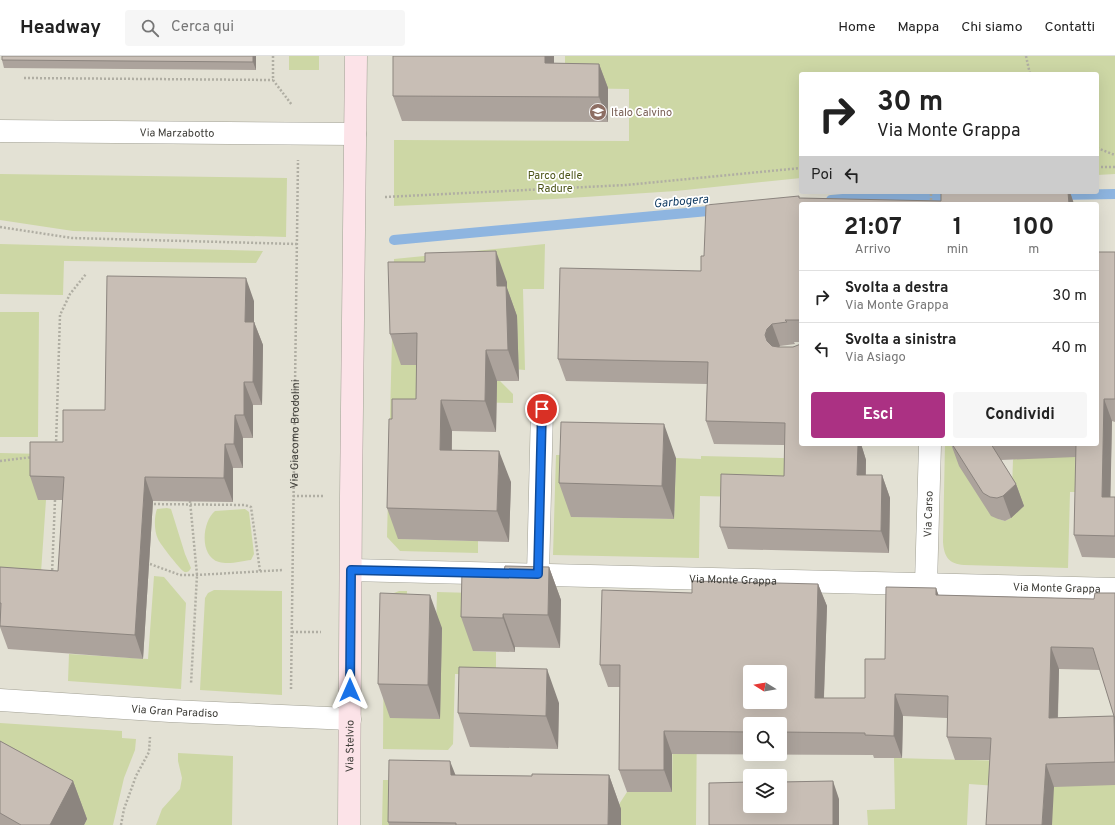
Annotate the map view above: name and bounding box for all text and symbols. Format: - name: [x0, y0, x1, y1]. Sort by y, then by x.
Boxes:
- search box: [125, 10, 405, 46]
- text: Headway: [20, 16, 101, 40]
- icon: search: [139, 17, 161, 39]
- text: Cerca qui: [171, 18, 234, 37]
- text: Home: [838, 19, 875, 36]
- text: Mappa: [897, 19, 939, 36]
- text: Chi siamo: [961, 19, 1023, 36]
- text: Contatti: [1045, 19, 1095, 36]
- text: 30 m: [877, 85, 943, 121]
- icon: right: [811, 88, 863, 140]
- school or university icon: Italo Calvino: [588, 102, 608, 122]
- place label: Italo Calvino: [611, 106, 672, 120]
- text: Via Monte Grappa: [877, 120, 1021, 143]
- street label: Via Marzabotto: [139, 126, 215, 141]
- icon: left: [841, 164, 863, 186]
- text: Poi: [811, 166, 833, 185]
- park label: Parco delle Radure: [528, 169, 582, 196]
- water label: Garbogera: [653, 192, 710, 212]
- text: 21:07: [844, 213, 902, 243]
- text: 1: [953, 213, 962, 243]
- text: 100: [1013, 213, 1054, 243]
- text: Arrivo: [855, 242, 891, 258]
- text: min: [947, 242, 968, 258]
- text: m: [1028, 242, 1039, 258]
- text: Svolta a destra: [845, 279, 948, 298]
- icon: right: [811, 286, 833, 308]
- text: 30 m: [1052, 287, 1087, 306]
- text: Via Monte Grappa: [845, 298, 949, 314]
- text: Svolta a sinistra: [845, 331, 956, 350]
- icon: left: [811, 338, 833, 360]
- text: 40 m: [1052, 339, 1087, 358]
- text: Via Asiago: [845, 350, 906, 366]
- street label: Via Giacomo Brodolini: [288, 379, 303, 489]
- pin: [525, 392, 559, 426]
- button: Esci: [811, 392, 945, 438]
- button: Condividi: [953, 392, 1087, 438]
- icon: arrive: [531, 398, 553, 420]
- street label: Via Carso: [921, 490, 937, 538]
- street label: Via Monte Grappa: [689, 572, 777, 589]
- street label: Via Monte Grappa: [1013, 580, 1101, 597]
- north arrow: [743, 665, 787, 709]
- map controls: [743, 665, 787, 813]
- position arrow: [329, 669, 371, 711]
- street label: Via Gran Paradiso: [130, 702, 219, 721]
- button: search: [743, 717, 787, 761]
- street label: Via Stelvio: [343, 720, 358, 772]
- button: layers: [743, 769, 787, 813]

